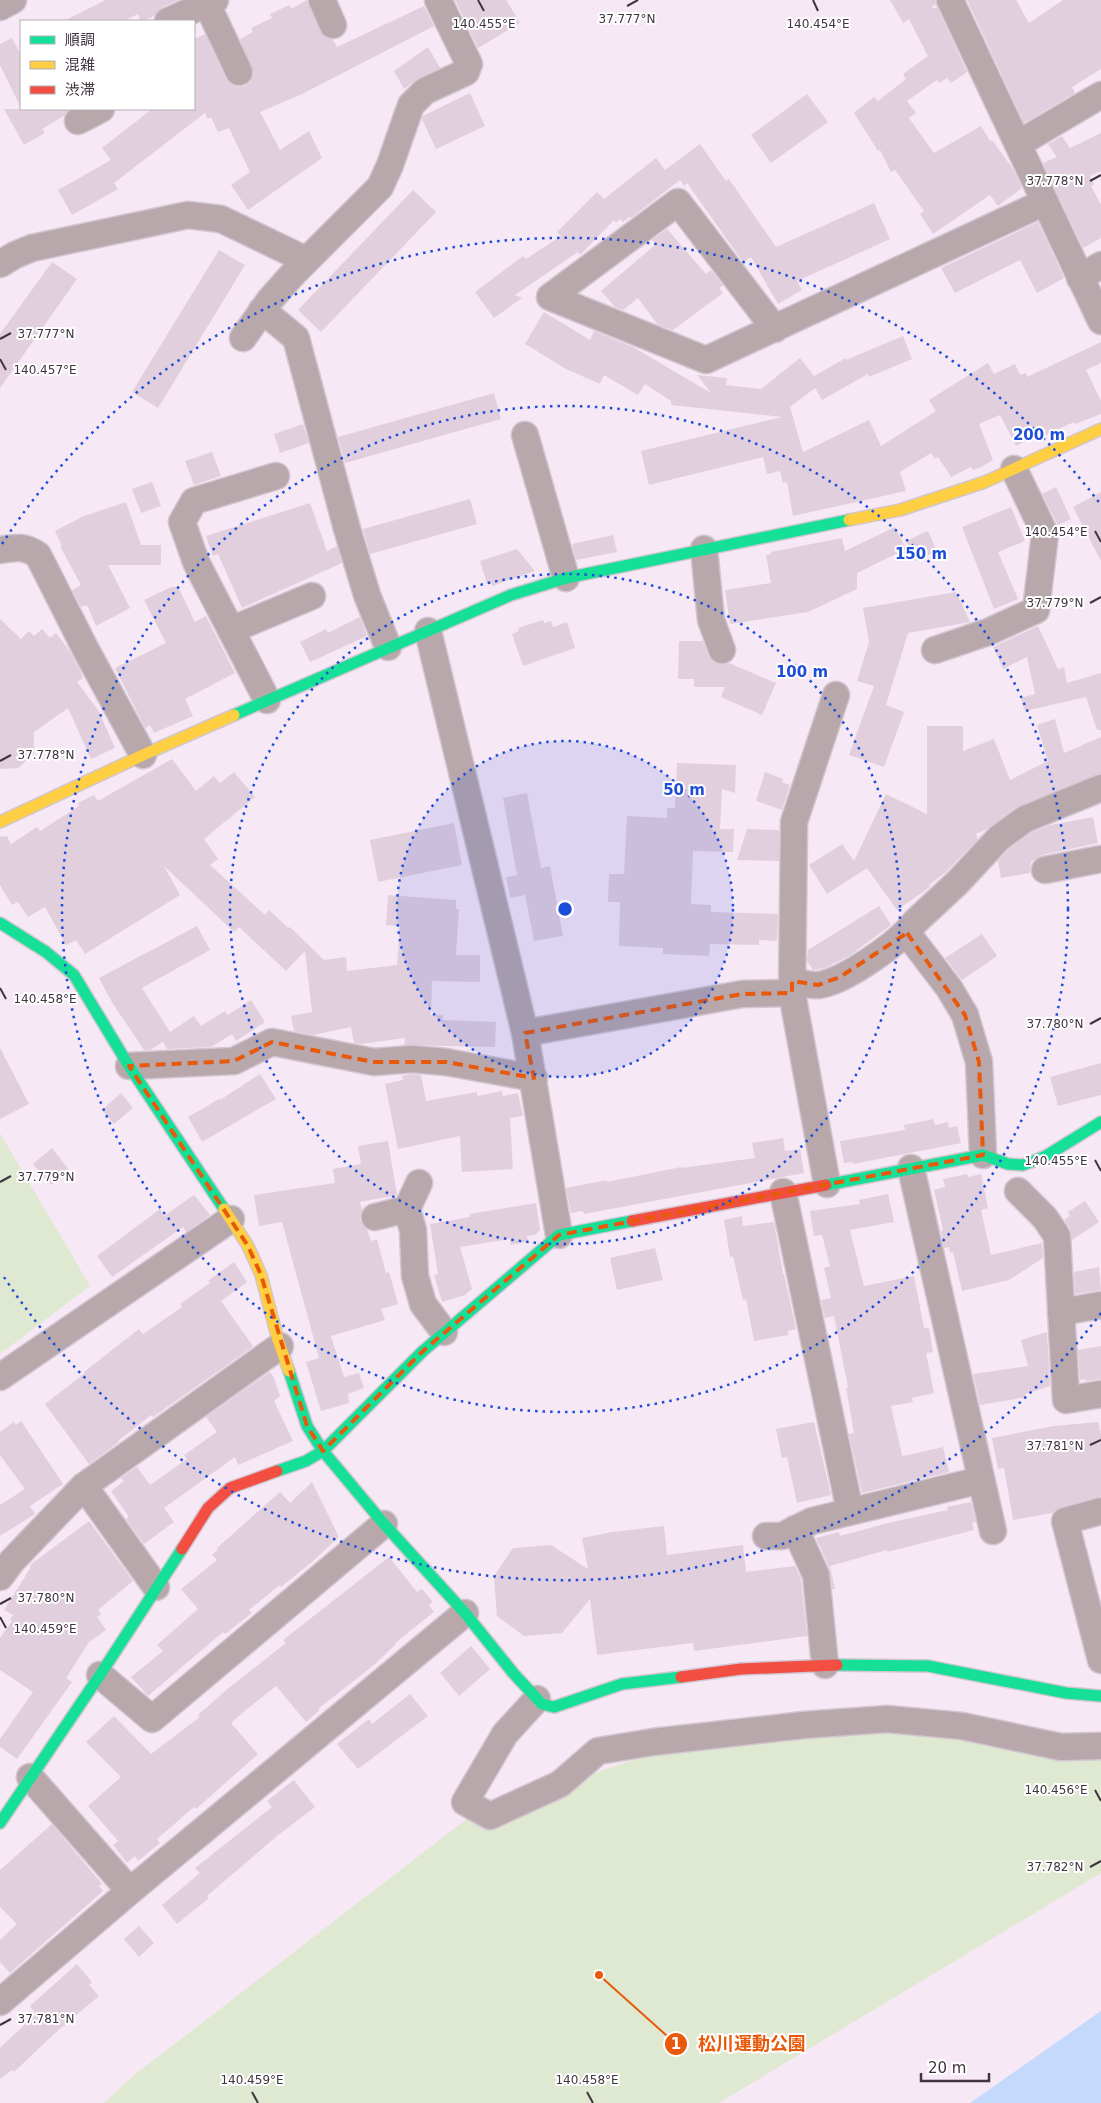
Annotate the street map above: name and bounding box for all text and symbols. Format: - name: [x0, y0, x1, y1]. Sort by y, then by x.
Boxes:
- text: 37.777°N: [599, 12, 655, 26]
- text: 140.455°E: [452, 17, 516, 31]
- text: 140.454°E: [786, 17, 850, 31]
- legend: [20, 20, 195, 110]
- text: 順調: [65, 31, 95, 49]
- text: 混雑: [65, 56, 95, 74]
- text: 渋滞: [65, 81, 95, 99]
- text: 37.778°N: [1027, 174, 1083, 188]
- text: 37.777°N: [18, 327, 74, 341]
- text: 140.457°E: [13, 363, 77, 377]
- text: 200 m: [1013, 426, 1065, 444]
- text: 140.454°E: [1024, 525, 1088, 539]
- text: 150 m: [895, 545, 947, 563]
- text: 37.779°N: [1027, 596, 1083, 610]
- text: 100 m: [776, 663, 828, 681]
- text: 37.778°N: [18, 748, 74, 762]
- text: 50 m: [663, 781, 705, 799]
- centre of rings: [556, 900, 574, 918]
- text: 140.458°E: [13, 992, 77, 1006]
- text: 37.780°N: [1027, 1017, 1083, 1031]
- text: 140.455°E: [1024, 1154, 1088, 1168]
- text: 37.779°N: [18, 1170, 74, 1184]
- text: 37.781°N: [1027, 1439, 1083, 1453]
- text: 37.780°N: [18, 1591, 74, 1605]
- text: 140.459°E: [13, 1622, 77, 1636]
- text: 140.456°E: [1024, 1783, 1088, 1797]
- text: 37.782°N: [1027, 1860, 1083, 1874]
- text: 37.781°N: [18, 2012, 74, 2026]
- callout: 松川運動公園: [663, 2027, 816, 2060]
- text: 松川運動公園: [698, 2033, 806, 2054]
- text: 1: [671, 2035, 681, 2053]
- scale bar: [921, 2050, 988, 2082]
- text: 20 m: [928, 2059, 966, 2077]
- text: 140.459°E: [220, 2073, 284, 2087]
- text: 140.458°E: [555, 2073, 619, 2087]

